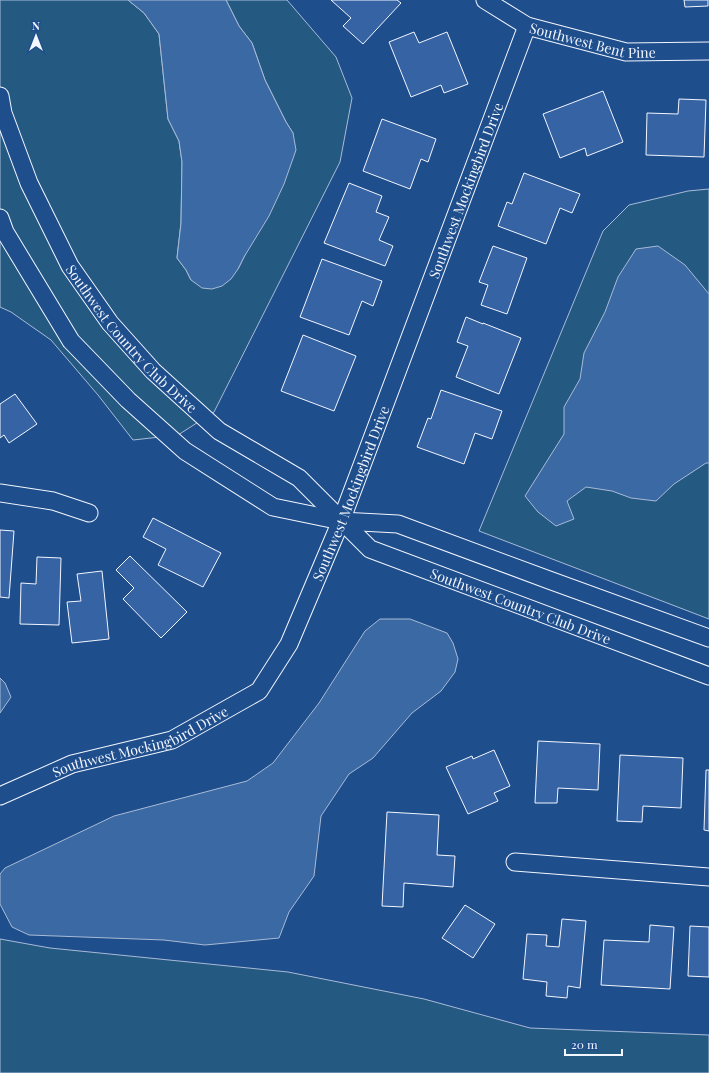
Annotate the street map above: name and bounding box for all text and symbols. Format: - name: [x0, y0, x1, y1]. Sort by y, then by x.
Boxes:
- north arrow: [16, 16, 56, 56]
- text: N: [32, 18, 40, 33]
- street label: Southwest Bent Pine: [528, 18, 656, 62]
- street label: Southwest Mockingbird Drive: [424, 100, 507, 281]
- street label: Southwest Country Club Drive: [62, 260, 202, 416]
- street label: Southwest Mockingbird Drive: [307, 403, 393, 584]
- street label: Southwest Country Club Drive: [428, 563, 614, 648]
- street label: Southwest Mockingbird Drive: [49, 701, 231, 781]
- scale bar: [565, 1031, 622, 1057]
- text: 20 m: [571, 1036, 598, 1052]

